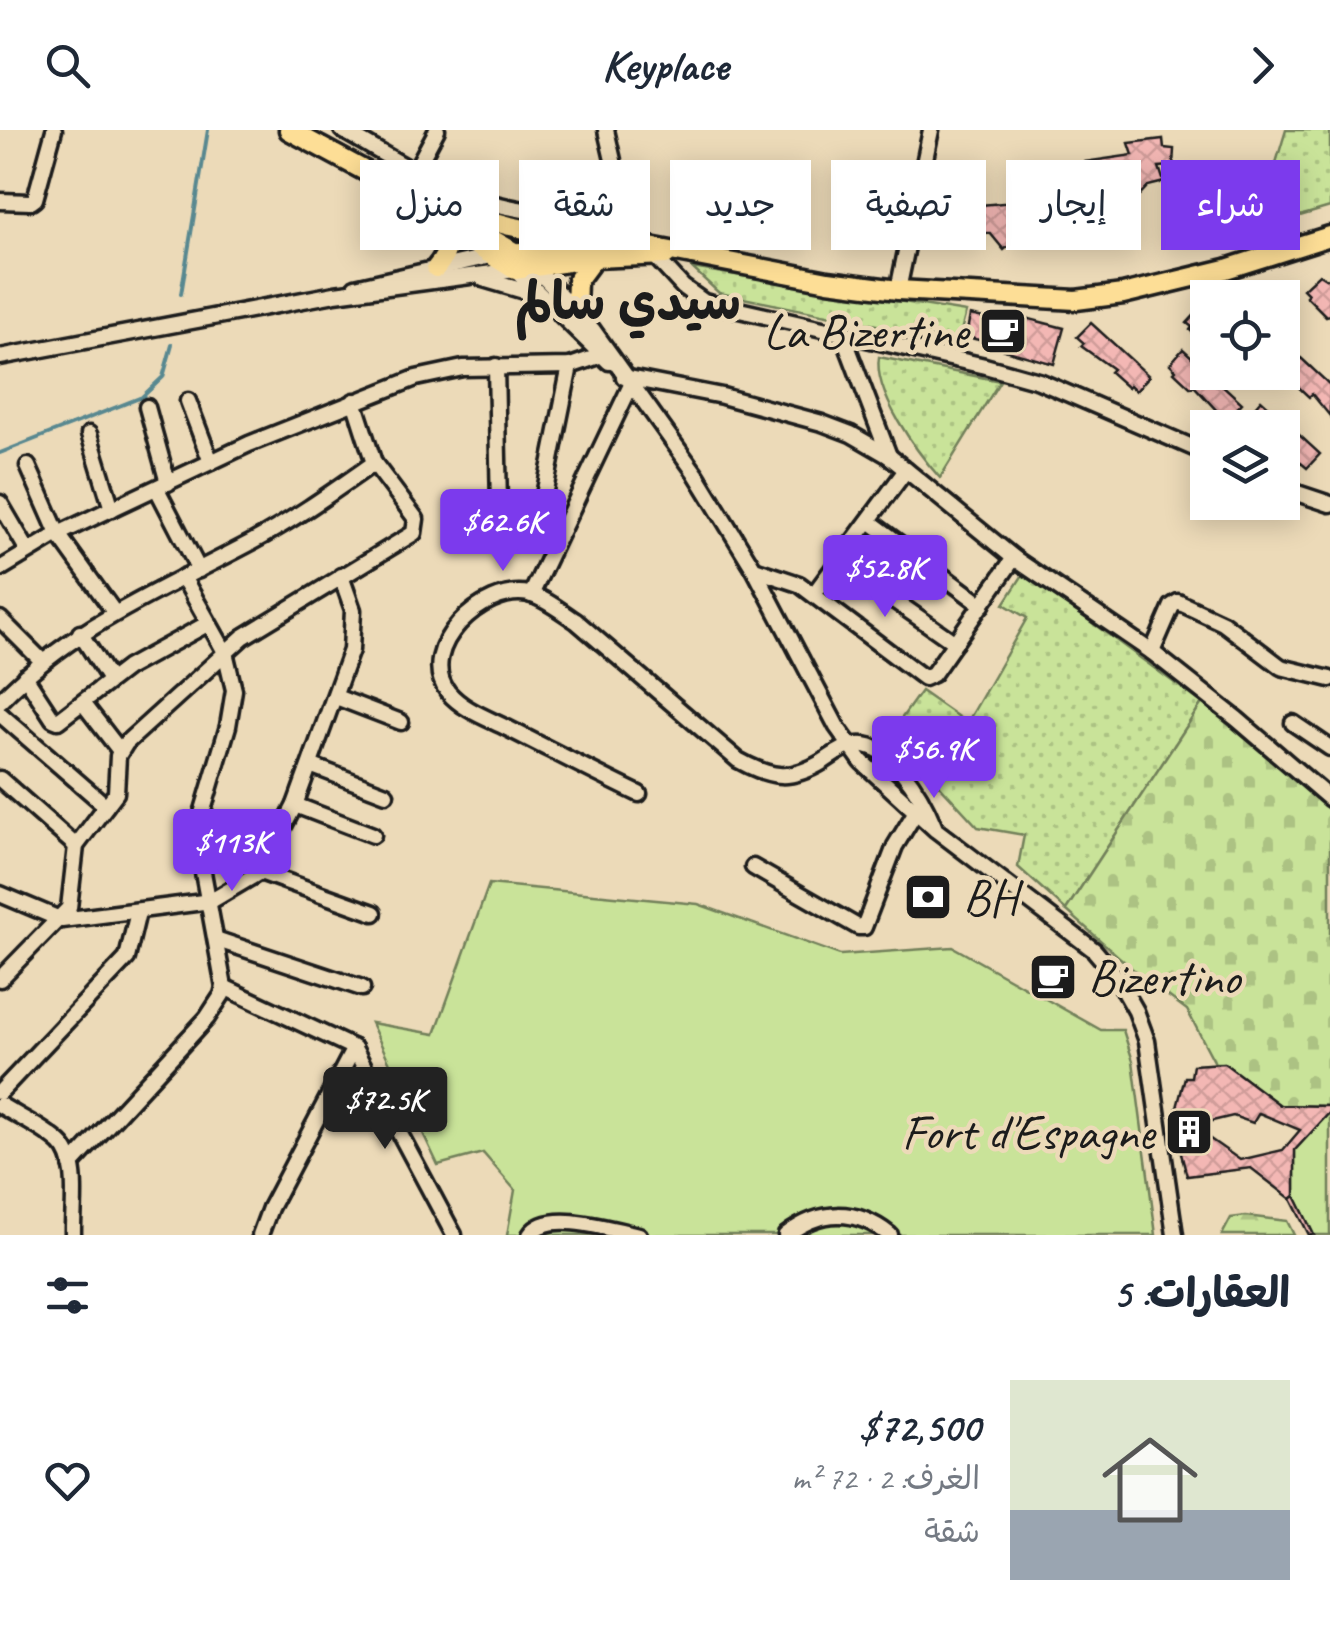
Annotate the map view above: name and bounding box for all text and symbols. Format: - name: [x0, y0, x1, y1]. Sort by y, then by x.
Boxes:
- text: Keyplace: [602, 37, 728, 94]
- icon: search: [40, 38, 95, 93]
- icon: forward: [1235, 38, 1290, 93]
- chip: منزل: [360, 160, 499, 250]
- chip: شقة: [519, 160, 650, 250]
- chip: جديد: [670, 160, 811, 250]
- chip: تصفية: [831, 160, 986, 250]
- chip: إيجار: [1006, 160, 1141, 250]
- chip: شراء: [1161, 160, 1300, 250]
- district label: سيدي سالم: [515, 269, 741, 341]
- map controls: [1190, 280, 1300, 520]
- button: locate: [1190, 280, 1300, 390]
- place label: La Bizertine: [763, 300, 971, 363]
- cafe icon: La Bizertine: [977, 305, 1029, 357]
- button: layers: [1190, 410, 1300, 520]
- pin: $62.6K: [422, 489, 584, 574]
- text: $62.6K: [462, 501, 544, 542]
- pin: $52.8K: [804, 535, 966, 620]
- text: $52.8K: [845, 547, 925, 588]
- pin: $56.9K: [853, 716, 1015, 801]
- text: $56.9K: [894, 728, 974, 769]
- pin: $113K: [162, 809, 302, 894]
- text: $113K: [195, 821, 269, 862]
- place label: BH: [963, 866, 1024, 929]
- bank icon: BH: [902, 871, 954, 923]
- place label: Bizertino: [1088, 946, 1242, 1009]
- cafe icon: Bizertino: [1027, 951, 1079, 1003]
- pin: $72.5K: [304, 1067, 466, 1152]
- text: $72.5K: [345, 1079, 425, 1120]
- place label: Fort d'Espagne: [902, 1101, 1157, 1164]
- building icon: Fort d'Espagne: [1163, 1106, 1215, 1158]
- text: العقارات: 5: [1113, 1267, 1290, 1320]
- icon: filters: [40, 1268, 95, 1323]
- text: $72,500: [859, 1401, 980, 1454]
- icon: home: [1090, 1420, 1210, 1540]
- icon: heart: [40, 1453, 95, 1508]
- text: الغرف: 2 · 72 m²: [792, 1458, 980, 1499]
- text: شقة: [924, 1511, 980, 1552]

